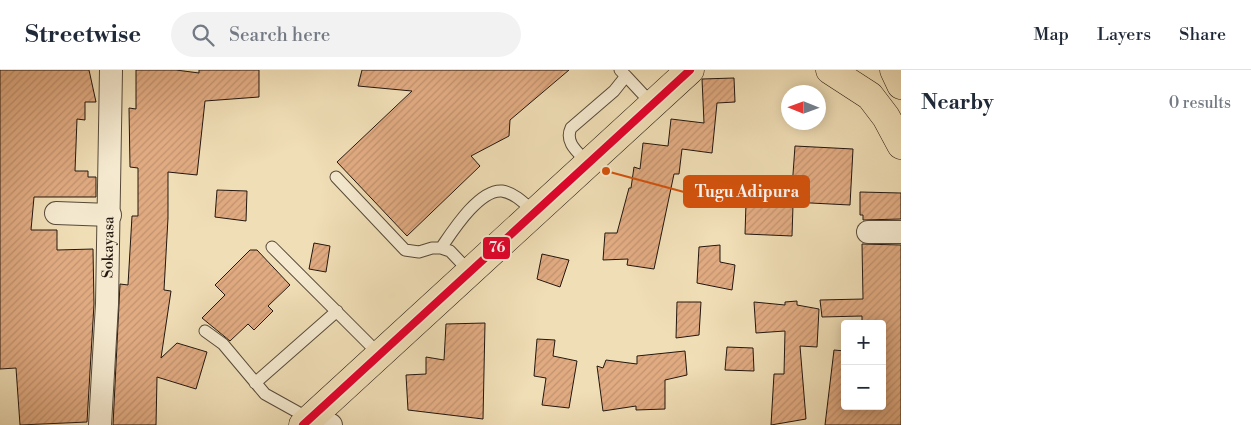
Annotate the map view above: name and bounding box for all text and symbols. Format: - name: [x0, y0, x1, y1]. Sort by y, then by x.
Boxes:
- search box: [171, 12, 521, 57]
- text: Streetwise: [25, 20, 141, 50]
- icon: search: [189, 21, 217, 49]
- text: Search here: [229, 23, 330, 47]
- text: Map: [1034, 23, 1069, 46]
- text: Layers: [1097, 23, 1151, 46]
- text: Share: [1179, 23, 1226, 46]
- north arrow: [781, 85, 826, 130]
- text: Nearby: [921, 90, 994, 116]
- text: 0 results: [1169, 93, 1231, 113]
- callout: Tugu Adipura: [684, 176, 809, 207]
- text: Tugu Adipura: [695, 182, 799, 202]
- street label: Sokayasa: [98, 216, 119, 278]
- line badge: 76: [482, 236, 511, 260]
- text: 76: [489, 239, 505, 257]
- map controls: [841, 320, 886, 410]
- button: +: [841, 320, 886, 365]
- button: −: [841, 365, 886, 410]

